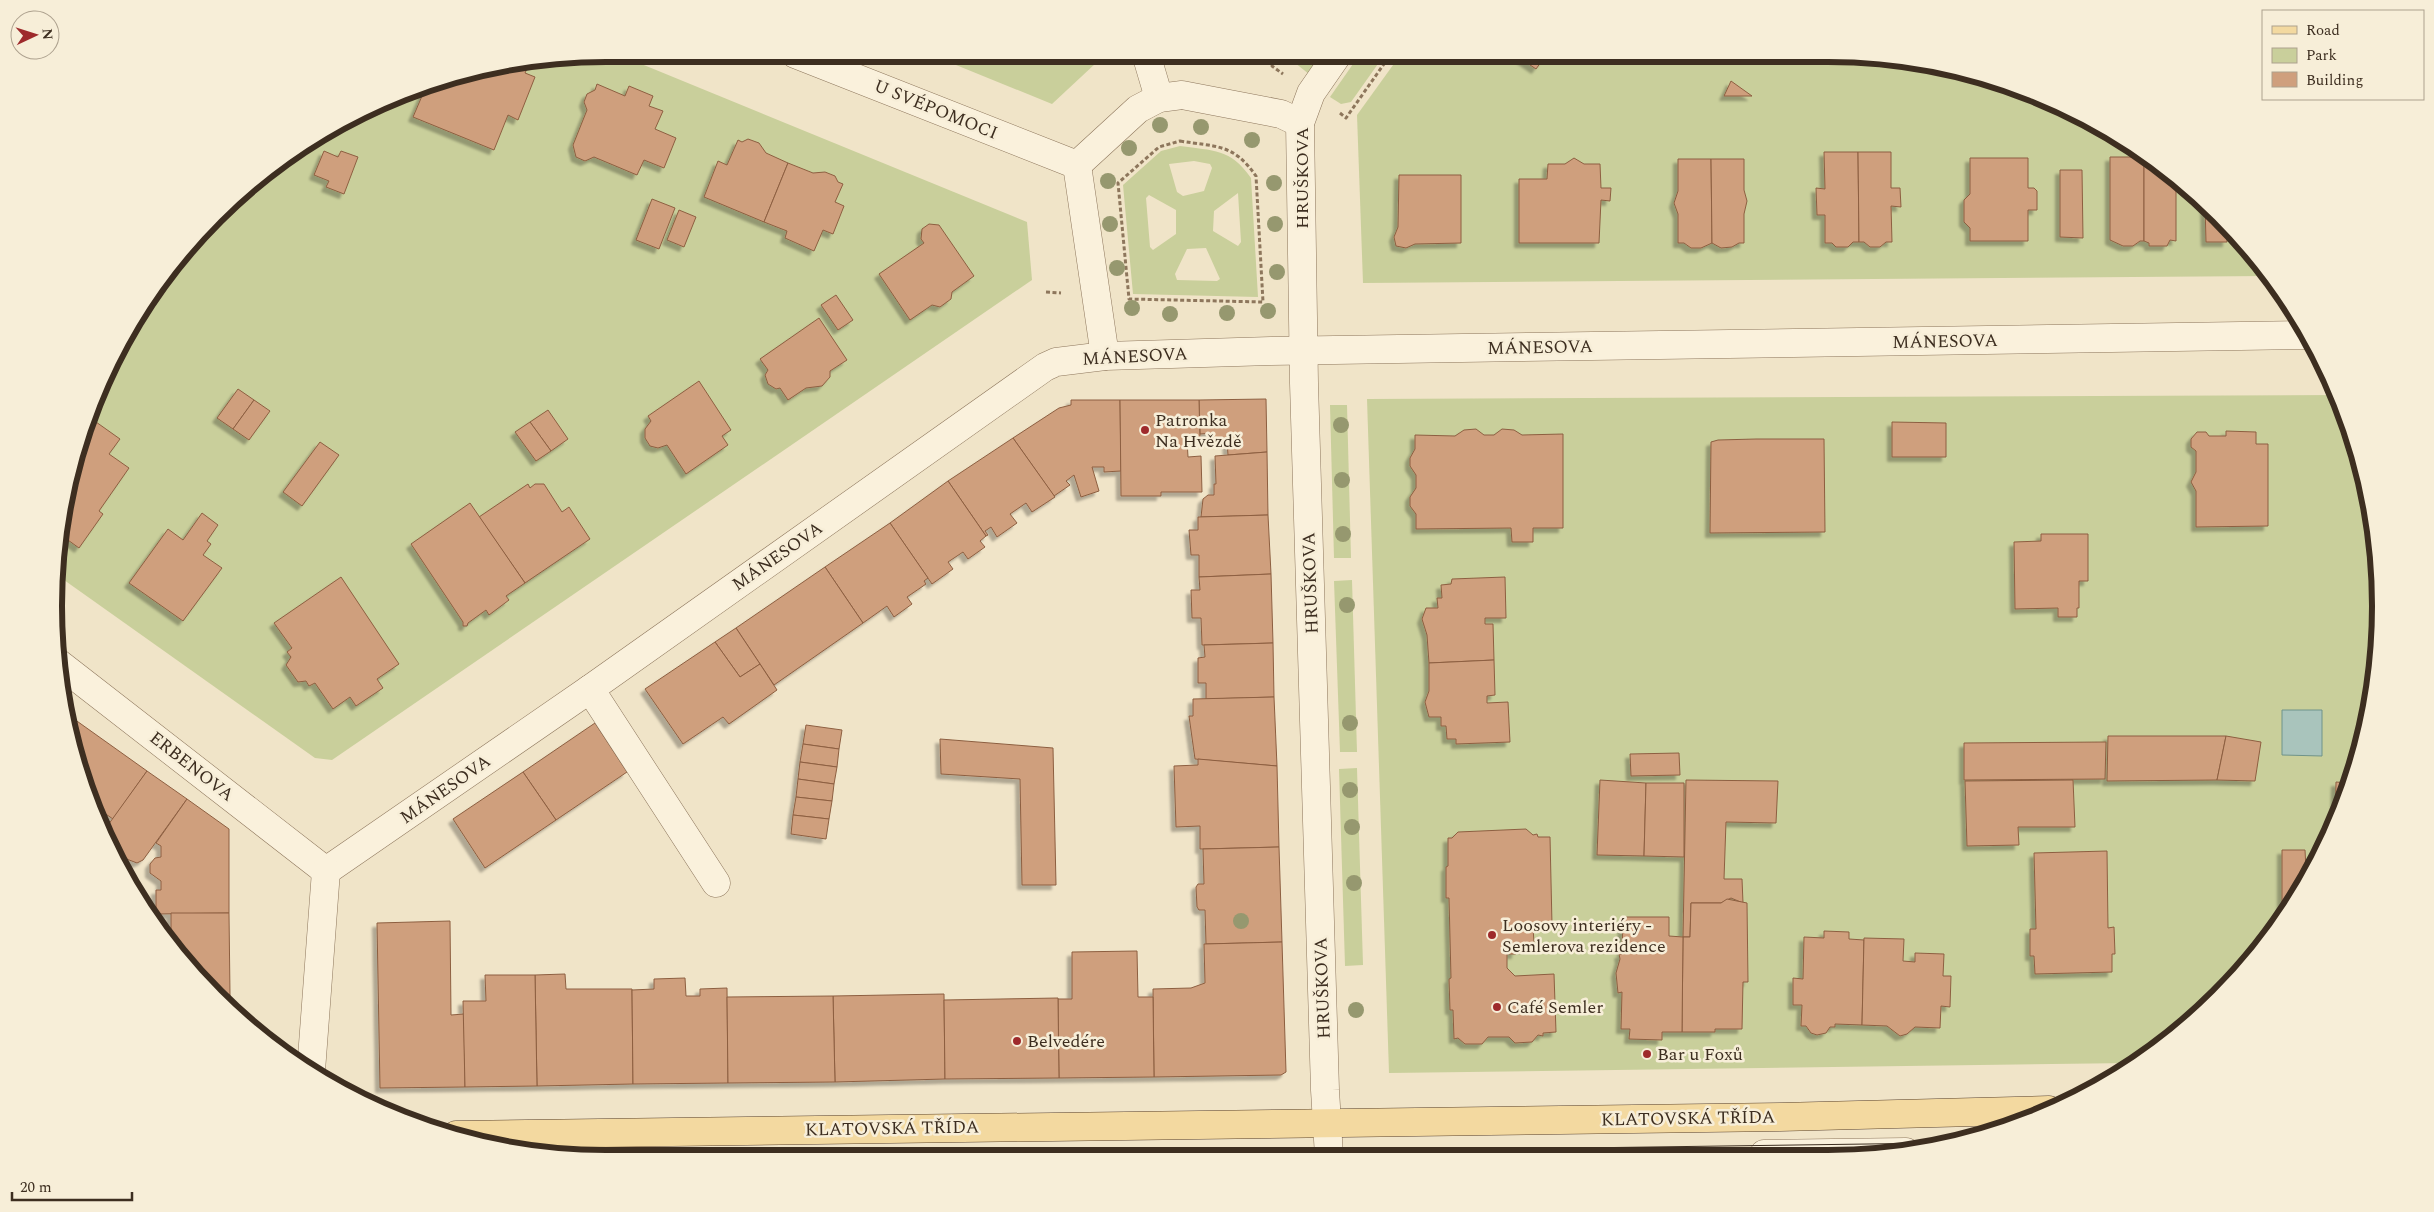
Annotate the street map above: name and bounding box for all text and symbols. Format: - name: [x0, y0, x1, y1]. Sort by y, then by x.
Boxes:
- north arrow: [10, 10, 60, 60]
- legend: [2262, 10, 2424, 100]
- text: Road: [2306, 19, 2340, 42]
- text: N: [37, 28, 58, 41]
- text: Park: [2306, 44, 2337, 67]
- text: Building: [2306, 69, 2363, 92]
- street label: U SVÉPOMOCI: [870, 72, 1002, 147]
- street label: HRUŠKOVA: [1289, 127, 1316, 229]
- street label: MÁNESOVA: [1892, 327, 1998, 356]
- street label: MÁNESOVA: [1487, 333, 1593, 362]
- street label: MÁNESOVA: [1082, 340, 1188, 373]
- place label: Patronka Na Hvězdě: [1155, 407, 1242, 455]
- marker: Patronka Na Hvězdě: [1139, 424, 1151, 436]
- street label: MÁNESOVA: [726, 515, 828, 598]
- street label: HRUŠKOVA: [1295, 532, 1326, 634]
- street label: ERBENOVA: [144, 725, 240, 808]
- street label: MÁNESOVA: [394, 748, 496, 831]
- place label: Loosovy interiéry - Semlerova rezidence: [1502, 912, 1666, 960]
- marker: Loosovy interiéry - Semlerova rezidence: [1486, 929, 1498, 941]
- street label: HRUŠKOVA: [1307, 937, 1338, 1039]
- place label: Café Semler: [1507, 994, 1603, 1021]
- marker: Café Semler: [1491, 1001, 1503, 1013]
- place label: Belvedére: [1027, 1028, 1105, 1055]
- marker: Belvedére: [1011, 1035, 1023, 1047]
- place label: Bar u Foxů: [1657, 1041, 1743, 1068]
- marker: Bar u Foxů: [1641, 1048, 1653, 1060]
- street label: KLATOVSKÁ TŘÍDA: [1601, 1103, 1775, 1134]
- street label: KLATOVSKÁ TŘÍDA: [805, 1113, 979, 1144]
- scale bar: [12, 1170, 132, 1202]
- text: 20 m: [20, 1176, 52, 1199]

